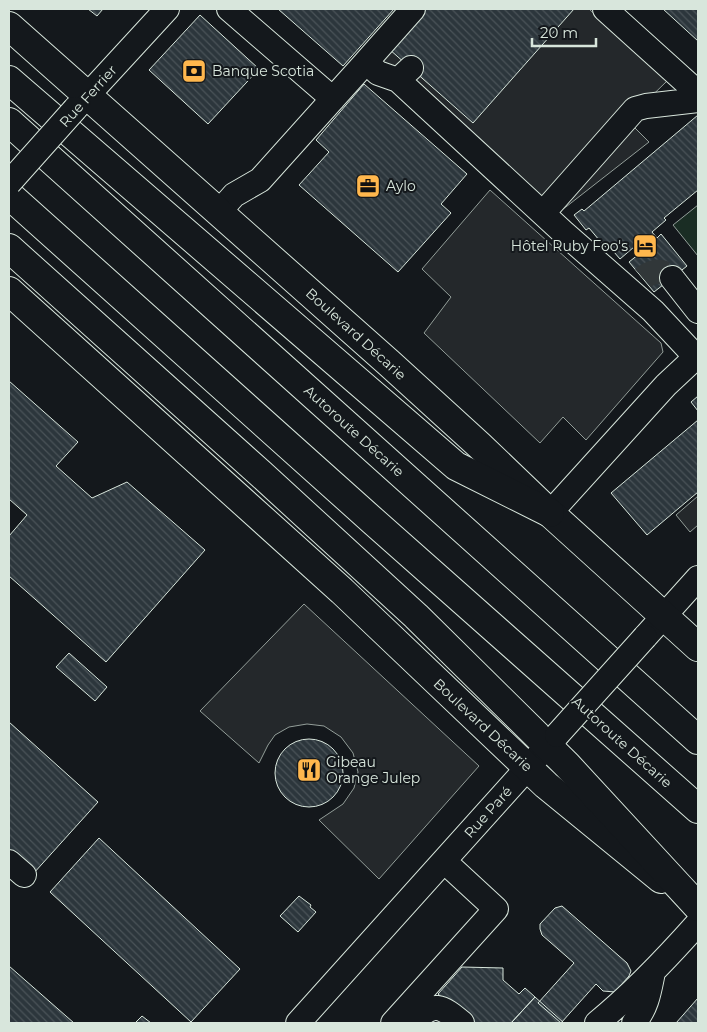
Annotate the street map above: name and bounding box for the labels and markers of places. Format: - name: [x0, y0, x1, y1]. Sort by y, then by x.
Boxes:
- bank icon: Banque Scotia: [181, 58, 207, 84]
- place label: Banque Scotia: [212, 62, 314, 80]
- office icon: Aylo: [355, 173, 381, 199]
- place label: Aylo: [386, 177, 416, 195]
- hotel icon: Hôtel Ruby Foo's: [632, 233, 658, 259]
- place label: Hôtel Ruby Foo's: [511, 237, 628, 255]
- place label: Gibeau Orange Julep: [326, 753, 420, 787]
- restaurant icon: Gibeau Orange Julep: [296, 757, 322, 783]

